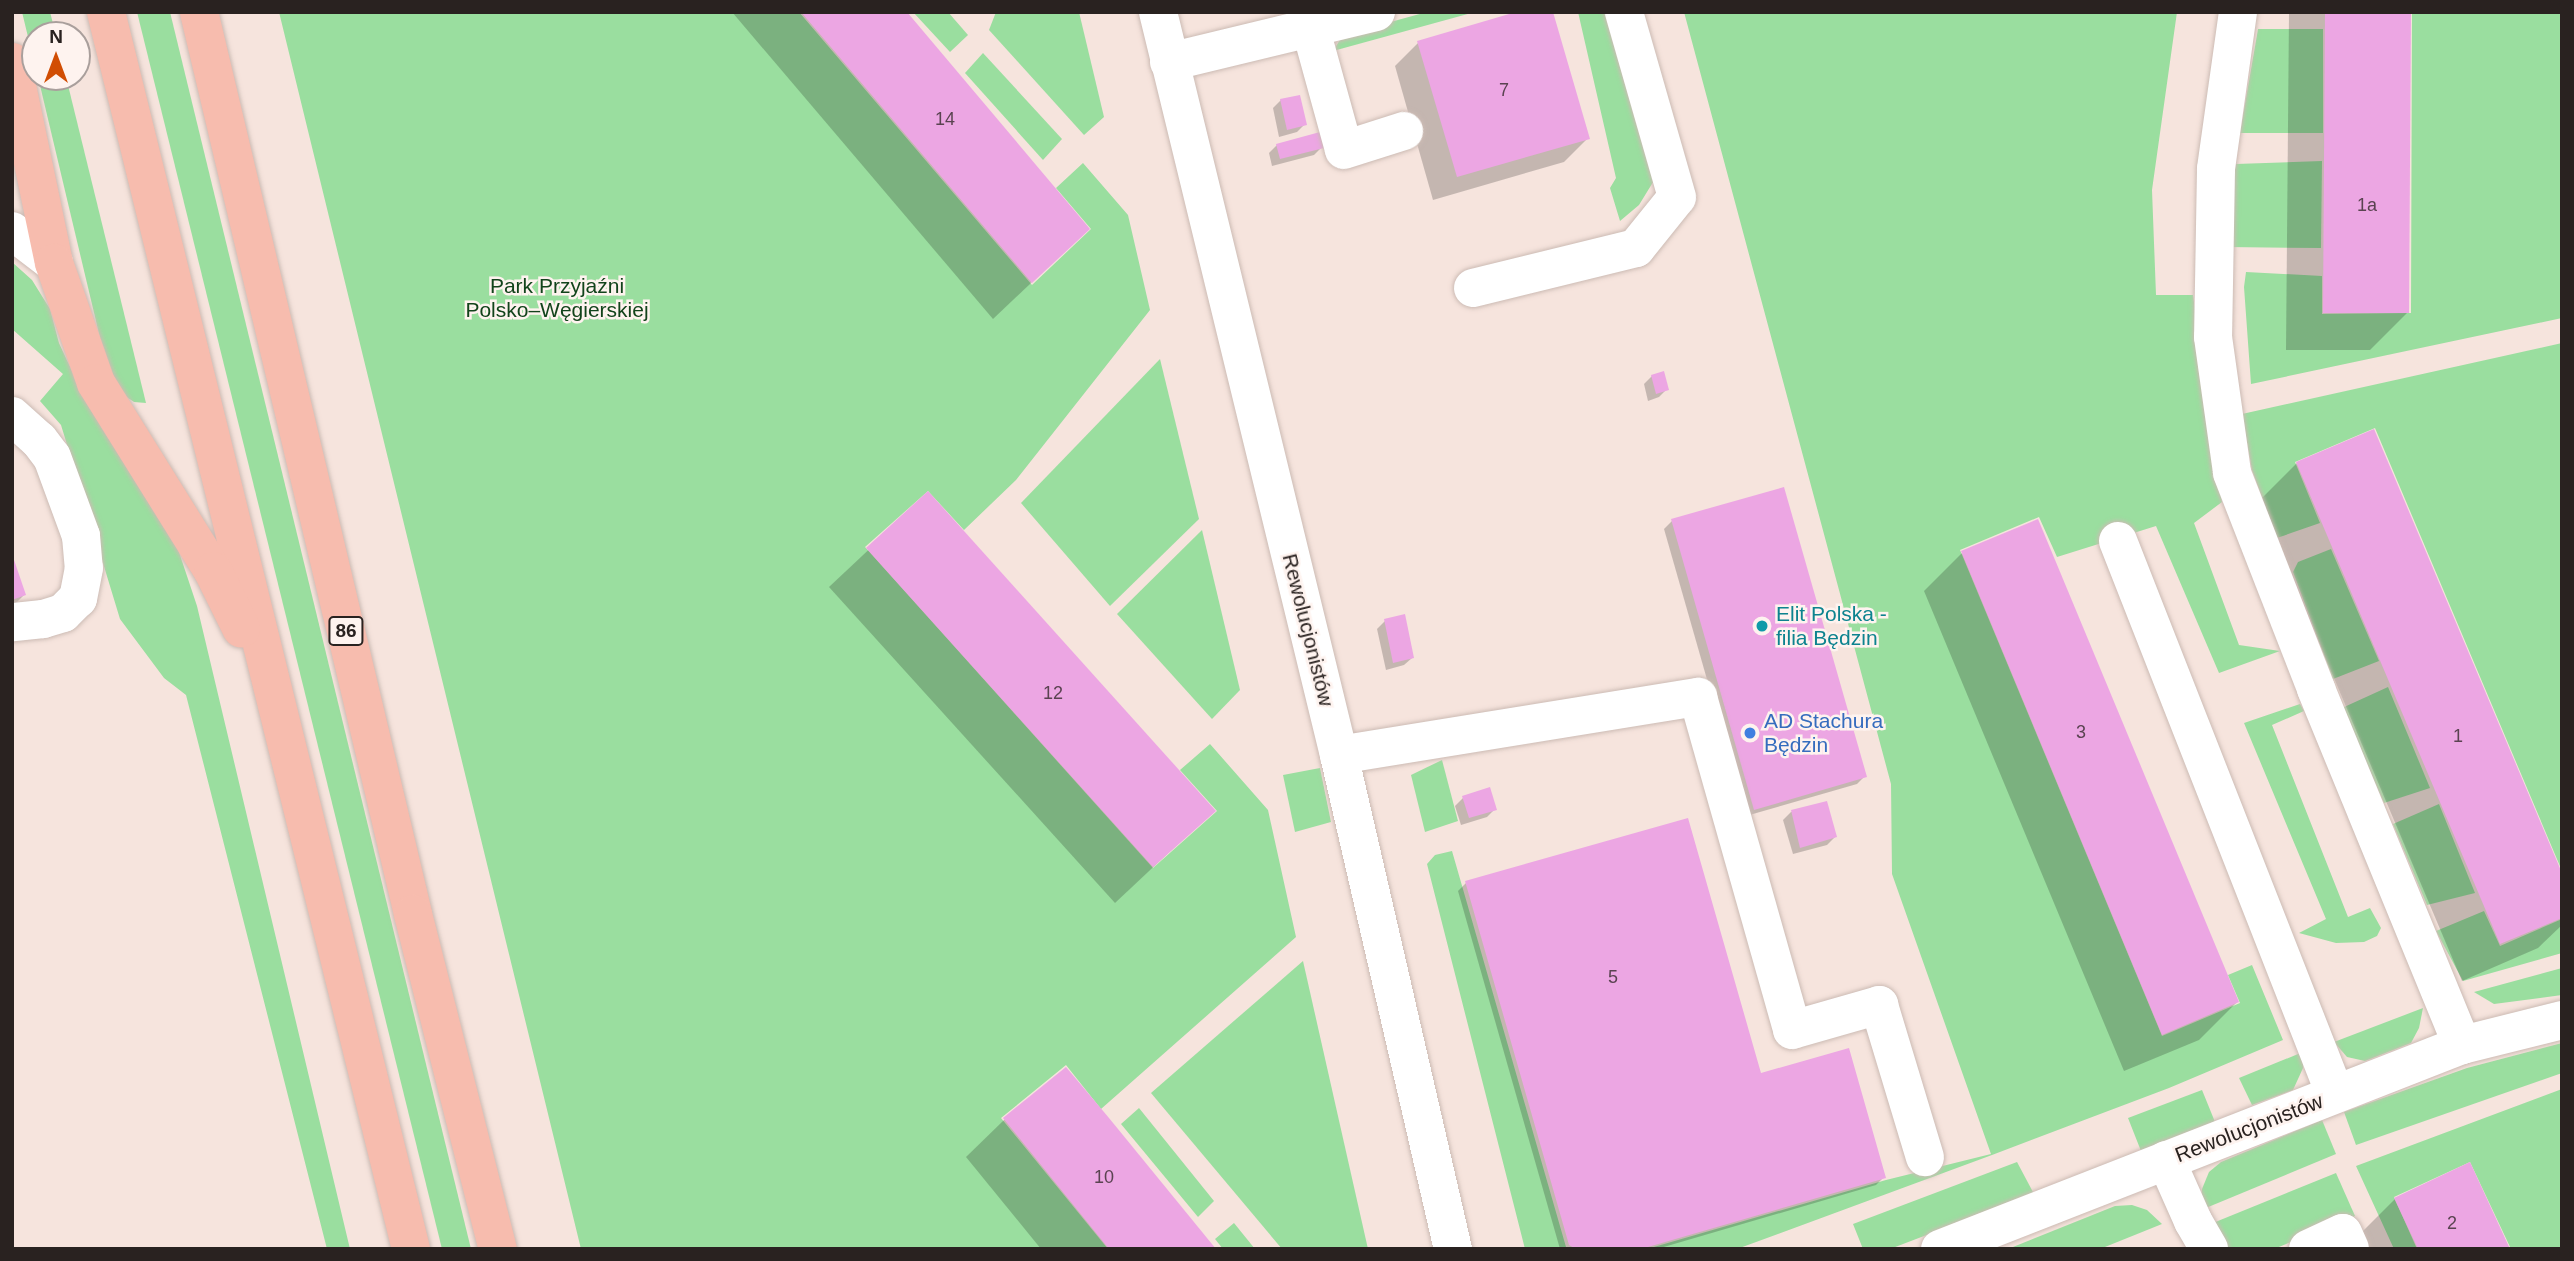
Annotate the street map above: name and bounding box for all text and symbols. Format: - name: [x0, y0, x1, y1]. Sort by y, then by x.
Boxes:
- north arrow: [21, 21, 91, 91]
- text: N: [49, 26, 63, 47]
- house number: 7: [1499, 79, 1509, 101]
- house number: 14: [935, 108, 955, 130]
- house number: 1a: [2357, 194, 2377, 216]
- park label: Park Przyjaźni Polsko–Węgierskiej: [465, 273, 649, 323]
- street label: Rewolucjonistów: [1277, 551, 1339, 709]
- place label: Elit Polska - filia Będzin: [1776, 601, 1887, 651]
- road number: 86: [327, 616, 365, 646]
- marker: Elit Polska - filia Będzin: [1754, 618, 1770, 634]
- house number: 12: [1043, 682, 1063, 704]
- place label: AD Stachura Będzin: [1764, 708, 1883, 758]
- house number: 3: [2076, 721, 2086, 743]
- marker: AD Stachura Będzin: [1742, 725, 1758, 741]
- house number: 1: [2453, 725, 2463, 747]
- house number: 5: [1608, 966, 1618, 988]
- street label: Rewolucjonistów: [2171, 1088, 2327, 1168]
- house number: 10: [1094, 1166, 1114, 1188]
- house number: 2: [2447, 1212, 2457, 1234]

